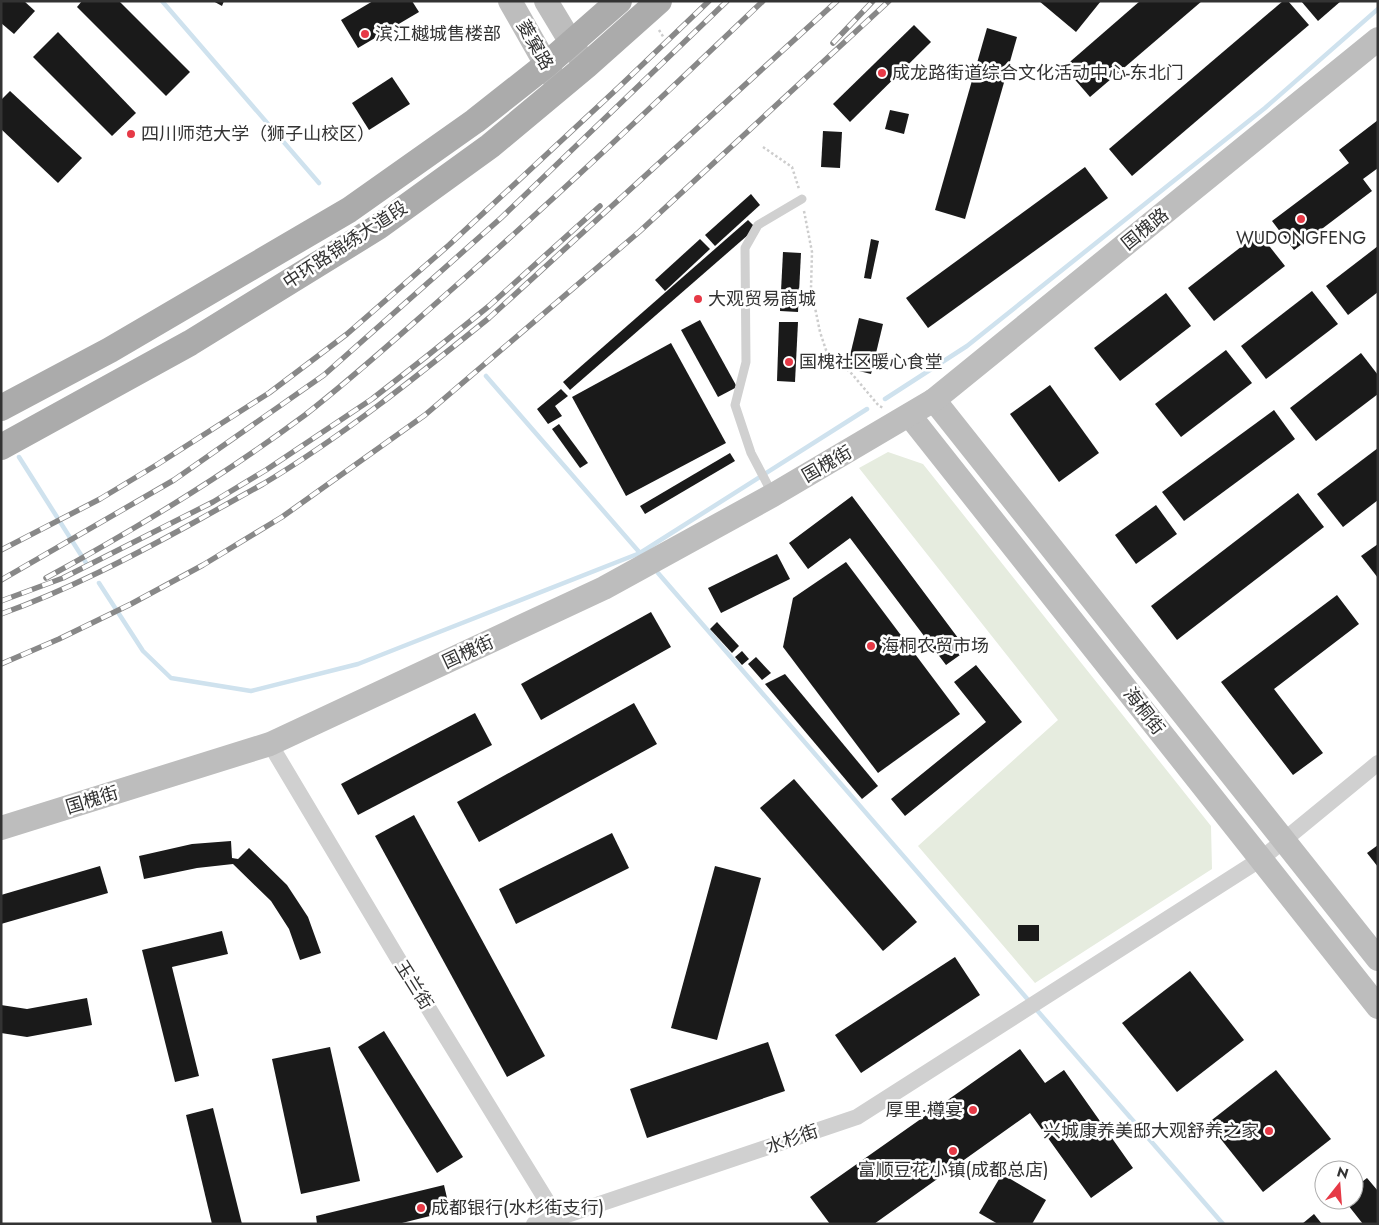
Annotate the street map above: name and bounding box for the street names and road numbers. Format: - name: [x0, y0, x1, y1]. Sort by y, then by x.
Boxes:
- street label: 菱窠路: [510, 15, 560, 75]
- street label: 中环路锦绣大道段: [278, 195, 412, 295]
- street label: 国槐路: [1116, 202, 1174, 256]
- street label: 国槐街: [797, 439, 857, 489]
- street label: 国槐街: [438, 629, 498, 675]
- street label: 海桐街: [1117, 682, 1171, 740]
- street label: 国槐街: [62, 780, 122, 820]
- street label: 玉兰街: [389, 955, 439, 1015]
- street label: 水杉街: [762, 1118, 822, 1160]

